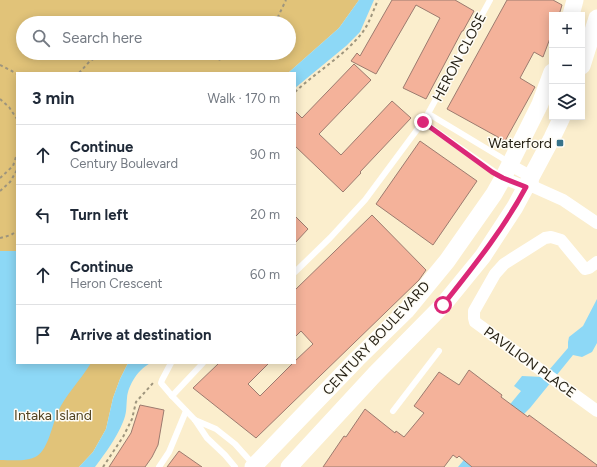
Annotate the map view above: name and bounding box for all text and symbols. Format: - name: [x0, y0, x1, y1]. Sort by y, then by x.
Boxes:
- street label: HERON CLOSE: [429, 10, 490, 104]
- map controls: [549, 12, 585, 120]
- button: +: [549, 12, 585, 48]
- search box: [16, 16, 296, 60]
- icon: search: [30, 27, 52, 49]
- text: Search here: [62, 29, 142, 47]
- button: −: [549, 48, 585, 84]
- button: layers: [549, 84, 585, 120]
- text: 3 min: [32, 88, 74, 108]
- text: Walk · 170 m: [208, 91, 280, 106]
- route end: [414, 113, 432, 131]
- place label: Waterford: [488, 135, 552, 152]
- text: Continue: [70, 138, 133, 156]
- marker: Waterford: [555, 138, 565, 148]
- icon: ahead: [32, 144, 54, 166]
- text: 90 m: [250, 147, 280, 162]
- text: Century Boulevard: [70, 156, 178, 171]
- icon: left: [32, 204, 54, 226]
- text: Turn left: [70, 206, 128, 224]
- text: 20 m: [250, 207, 280, 222]
- text: Continue: [70, 258, 133, 276]
- icon: ahead: [32, 264, 54, 286]
- text: 60 m: [250, 267, 280, 282]
- text: Heron Crescent: [70, 276, 162, 291]
- street label: CENTURY BOULEVARD: [319, 278, 434, 399]
- route start: [434, 296, 452, 314]
- street label: PAVILION PLACE: [480, 323, 579, 402]
- icon: arrive: [32, 324, 54, 346]
- text: Arrive at destination: [70, 326, 211, 344]
- park label: Intaka Island: [14, 407, 92, 424]

